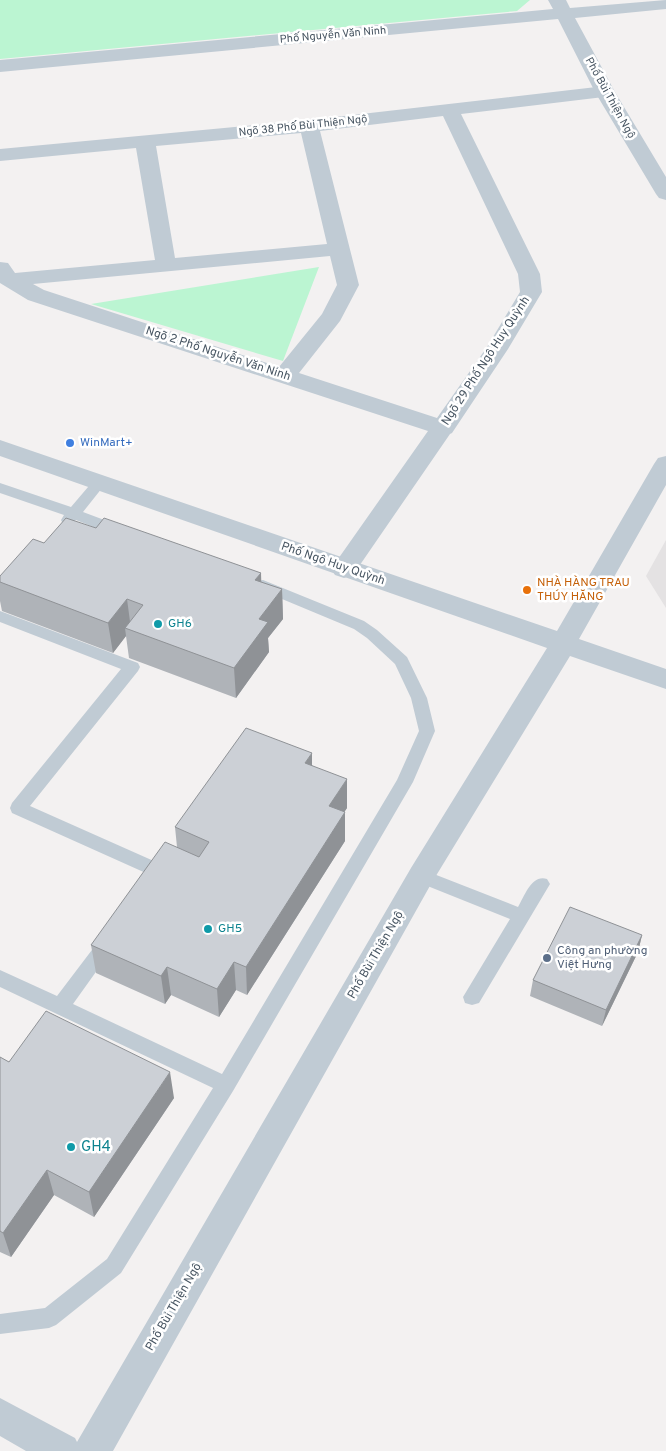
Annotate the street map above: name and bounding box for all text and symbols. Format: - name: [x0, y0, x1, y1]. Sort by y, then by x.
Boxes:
- street label: Phố Nguyễn Văn Ninh: [279, 22, 387, 47]
- street label: Phố Bùi Thiện Ngộ: [582, 55, 638, 141]
- street label: Ngõ 38 Phố Bùi Thiện Ngộ: [238, 112, 368, 140]
- street label: Ngõ 29 Phố Ngô Huy Quỳnh: [438, 293, 534, 429]
- street label: Ngõ 2 Phố Nguyễn Văn Ninh: [144, 323, 292, 385]
- place label: WinMart+: [80, 435, 133, 451]
- marker: WinMart+: [64, 437, 76, 449]
- street label: Phố Ngô Huy Quỳnh: [279, 539, 387, 589]
- place label: NHÀ HÀNG TRAU THÚY HĂNG: [537, 575, 630, 605]
- marker: NHÀ HÀNG TRAU THÚY HĂNG: [521, 584, 533, 596]
- place label: GH6: [168, 616, 192, 632]
- marker: GH6: [152, 618, 164, 630]
- street label: Phố Bùi Thiện Ngộ: [344, 908, 408, 1002]
- place label: GH5: [218, 921, 242, 937]
- marker: GH5: [202, 923, 214, 935]
- place label: Công an phường Việt Hưng: [557, 943, 648, 973]
- marker: Công an phường Việt Hưng: [541, 952, 553, 964]
- place label: GH4: [81, 1138, 111, 1157]
- marker: GH4: [65, 1141, 77, 1153]
- street label: Phố Bùi Thiện Ngộ: [142, 1260, 206, 1354]

